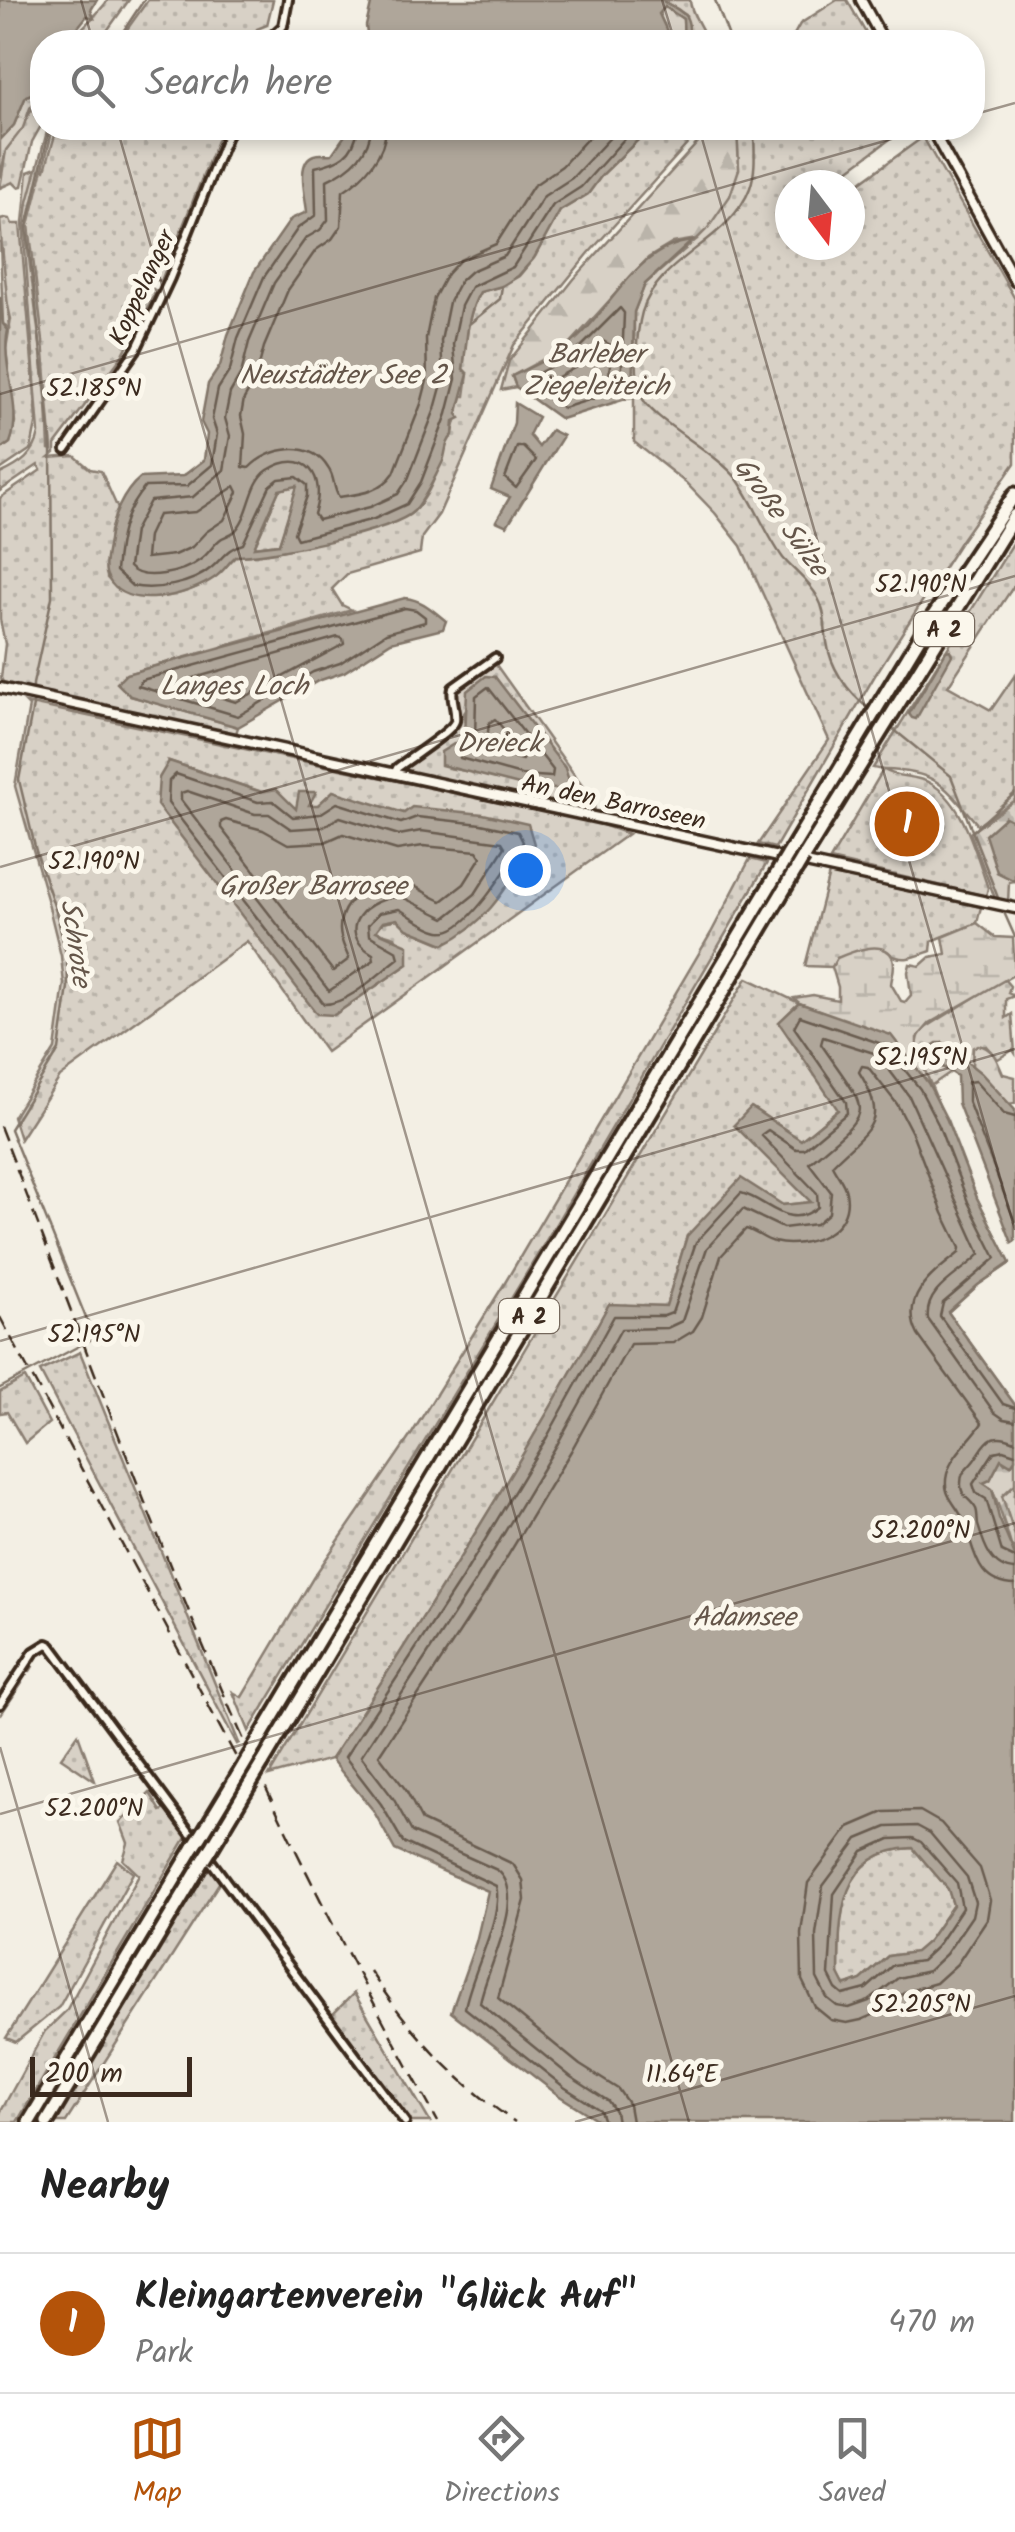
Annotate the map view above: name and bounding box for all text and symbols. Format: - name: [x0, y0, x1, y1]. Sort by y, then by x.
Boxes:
- search box: [30, 30, 985, 140]
- text: Search here: [145, 55, 332, 115]
- icon: search: [65, 58, 120, 113]
- north arrow: [775, 170, 865, 260]
- street label: Koppelanger: [99, 222, 188, 352]
- water label: Barleber Ziegeleiteich: [523, 333, 671, 410]
- water label: Neustädter See 2: [240, 354, 449, 399]
- text: 52.185°N: [46, 369, 142, 409]
- water label: Große Sülze: [721, 448, 841, 589]
- text: 52.190°N: [875, 565, 967, 605]
- road number: A 2: [914, 612, 974, 646]
- water label: Langes Loch: [160, 665, 310, 710]
- water label: Dreieck: [457, 722, 545, 767]
- street label: An den Barroseen: [518, 764, 710, 842]
- pin: 1: [874, 786, 940, 862]
- text: 52.190°N: [48, 842, 140, 882]
- your location: [500, 845, 551, 896]
- water label: Großer Barrosee: [219, 865, 409, 910]
- water label: Schrote: [46, 897, 103, 992]
- text: 52.195°N: [875, 1038, 967, 1078]
- road number: A 2: [499, 1299, 559, 1333]
- text: 52.195°N: [48, 1315, 140, 1355]
- text: 52.200°N: [872, 1511, 970, 1551]
- water label: Adamsee: [692, 1596, 798, 1641]
- text: 52.200°N: [45, 1789, 143, 1829]
- text: 52.205°N: [871, 1985, 971, 2025]
- scale bar: [30, 2052, 192, 2096]
- text: 200 m: [45, 2052, 123, 2097]
- text: 11.64°E: [646, 2055, 720, 2095]
- text: Nearby: [40, 2154, 169, 2221]
- text: Kleingartenverein "Glück Auf": [135, 2268, 637, 2328]
- text: 1: [68, 2298, 77, 2349]
- text: 470 m: [888, 2298, 975, 2349]
- text: Park: [135, 2328, 193, 2379]
- tab: Map: [130, 2411, 185, 2516]
- tab: Directions: [444, 2411, 560, 2516]
- tab: Saved: [819, 2411, 885, 2516]

